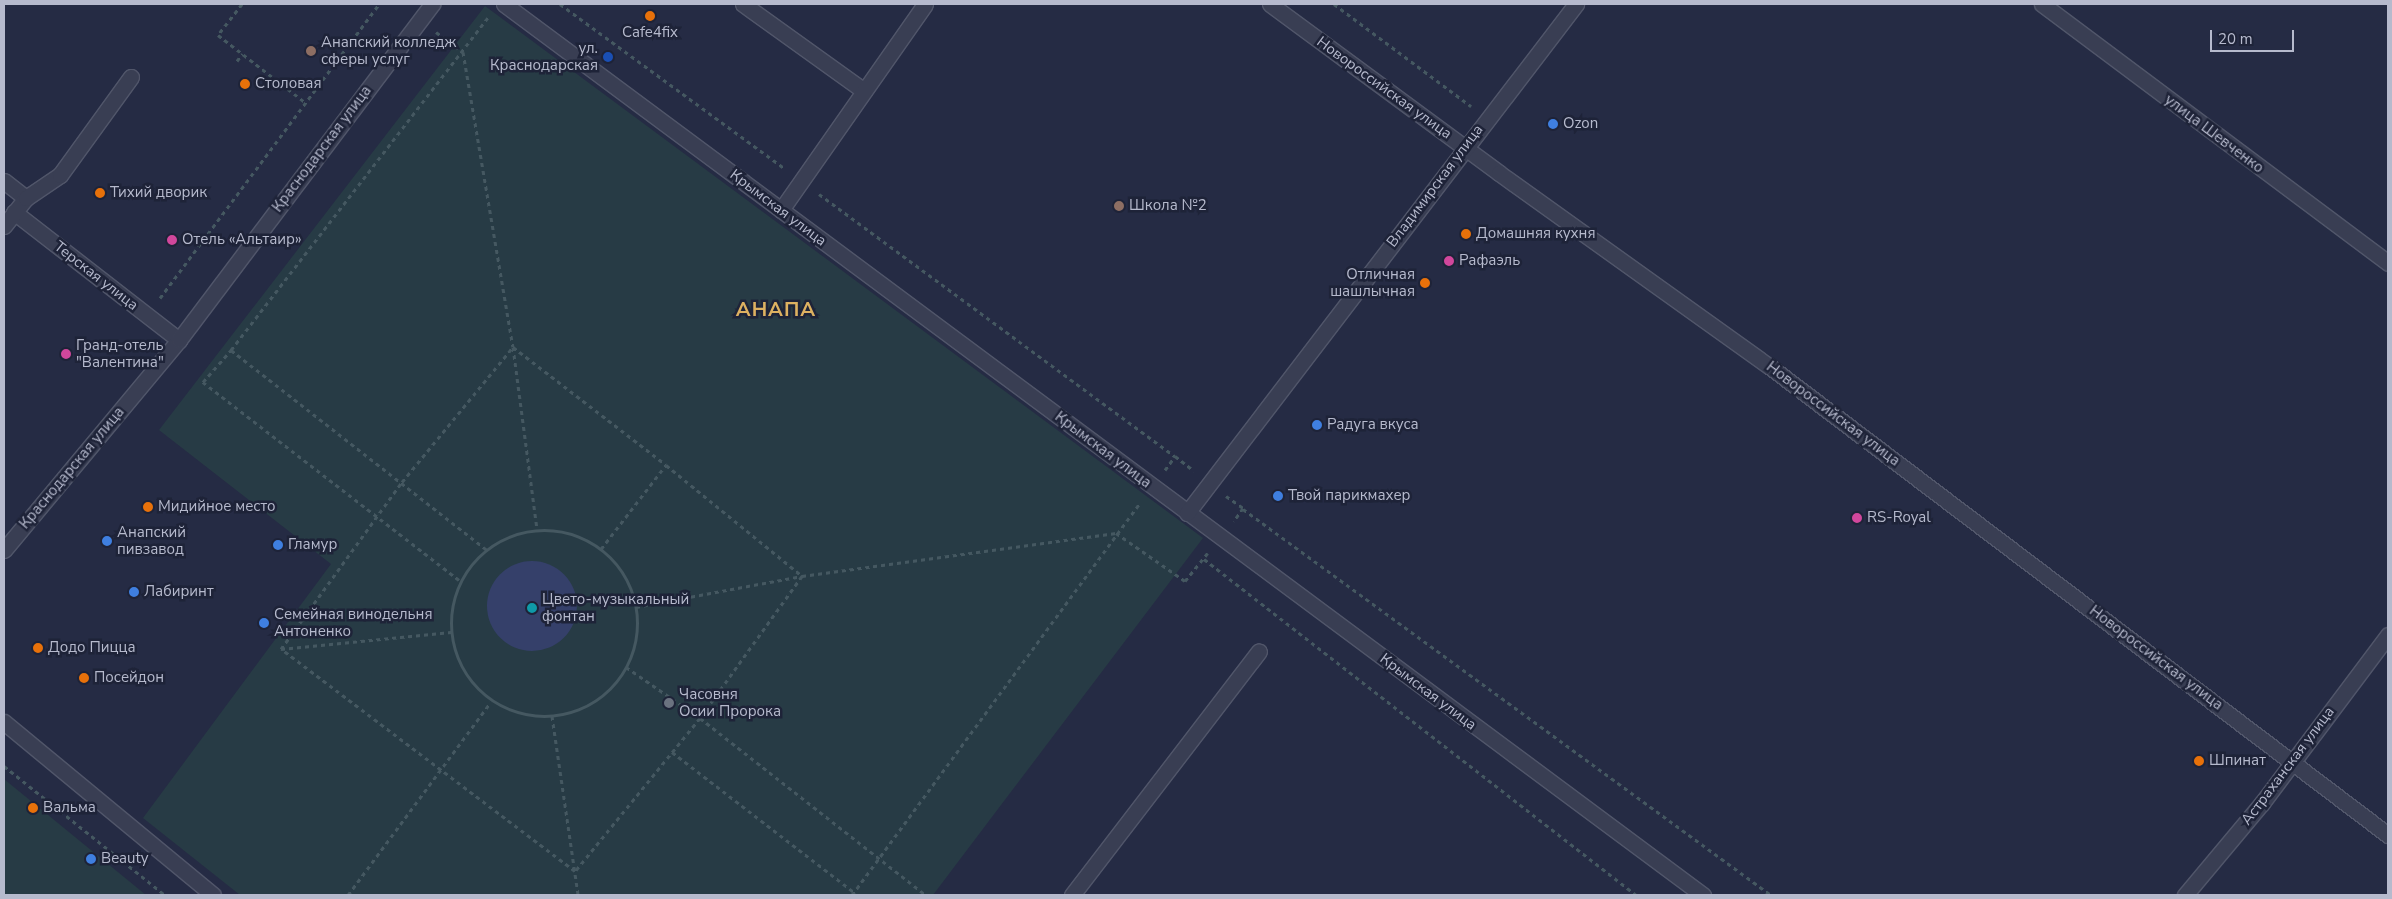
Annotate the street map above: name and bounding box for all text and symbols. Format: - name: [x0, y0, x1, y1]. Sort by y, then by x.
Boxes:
- marker: Cafe4fix: [644, 10, 656, 22]
- scale bar: [2212, 20, 2296, 52]
- place label: Cafe4fix: [622, 24, 678, 42]
- text: 20 m: [2218, 29, 2253, 49]
- place label: Анапский колледж сферы услуг: [321, 33, 456, 68]
- street label: Новороссийская улица: [1313, 33, 1455, 143]
- place label: ул. Краснодарская: [490, 39, 598, 74]
- marker: Анапский колледж сферы услуг: [305, 45, 317, 57]
- marker: ул. Краснодарская: [602, 51, 614, 63]
- place label: Столовая: [255, 75, 322, 93]
- marker: Столовая: [239, 78, 251, 90]
- street label: Краснодарская улица: [269, 82, 375, 216]
- street label: улица Шевченко: [2161, 91, 2267, 177]
- place label: Ozon: [1563, 115, 1598, 133]
- marker: Ozon: [1547, 118, 1559, 130]
- street label: Владимирская улица: [1383, 121, 1487, 251]
- street label: Крымская улица: [726, 166, 830, 250]
- place label: Тихий дворик: [110, 184, 207, 202]
- marker: Тихий дворик: [94, 187, 106, 199]
- place label: Школа №2: [1129, 197, 1207, 215]
- marker: Школа №2: [1113, 200, 1125, 212]
- place label: Домашняя кухня: [1476, 225, 1596, 243]
- marker: Домашняя кухня: [1460, 228, 1472, 240]
- place label: Отель «Альтаир»: [182, 231, 302, 249]
- marker: Отель «Альтаир»: [166, 234, 178, 246]
- street label: Терская улица: [50, 238, 142, 314]
- place label: Рафаэль: [1459, 252, 1520, 270]
- marker: Рафаэль: [1443, 255, 1455, 267]
- place label: Отличная шашлычная: [1330, 265, 1415, 300]
- marker: Отличная шашлычная: [1419, 277, 1431, 289]
- district label: АНАПА: [735, 297, 817, 321]
- place label: Гранд-отель "Валентина": [76, 336, 164, 371]
- marker: Гранд-отель "Валентина": [60, 348, 72, 360]
- street label: Новороссийская улица: [1763, 358, 1903, 470]
- street label: Краснодарская улица: [16, 403, 128, 533]
- street label: Крымская улица: [1051, 408, 1155, 492]
- place label: Радуга вкуса: [1327, 416, 1419, 434]
- marker: Радуга вкуса: [1311, 419, 1323, 431]
- place label: Твой парикмахер: [1288, 487, 1410, 505]
- marker: Твой парикмахер: [1272, 490, 1284, 502]
- place label: Мидийное место: [158, 498, 275, 516]
- marker: Мидийное место: [142, 501, 154, 513]
- place label: RS-Royal: [1867, 509, 1931, 527]
- marker: RS-Royal: [1851, 512, 1863, 524]
- place label: Анапский пивзавод: [117, 523, 186, 558]
- marker: Анапский пивзавод: [101, 535, 113, 547]
- place label: Гламур: [288, 536, 337, 554]
- marker: Гламур: [272, 539, 284, 551]
- place label: Лабиринт: [144, 583, 214, 601]
- marker: Лабиринт: [128, 586, 140, 598]
- place label: Цвето-музыкальный фонтан: [542, 590, 689, 625]
- marker: Цвето-музыкальный фонтан: [526, 602, 538, 614]
- street label: Новороссийская улица: [2086, 602, 2226, 714]
- place label: Семейная винодельня Антоненко: [274, 605, 433, 640]
- marker: Семейная винодельня Антоненко: [258, 617, 270, 629]
- place label: Додо Пицца: [48, 639, 136, 657]
- marker: Додо Пицца: [32, 642, 44, 654]
- street label: Крымская улица: [1376, 650, 1480, 734]
- place label: Посейдон: [94, 669, 164, 687]
- marker: Посейдон: [78, 672, 90, 684]
- place label: Часовня Осии Пророка: [679, 685, 781, 720]
- marker: Часовня Осии Пророка: [663, 697, 675, 709]
- street label: Астраханская улица: [2238, 703, 2338, 829]
- place label: Шпинат: [2209, 752, 2266, 770]
- marker: Шпинат: [2193, 755, 2205, 767]
- place label: Вальма: [43, 799, 96, 817]
- marker: Вальма: [27, 802, 39, 814]
- place label: Beauty: [101, 850, 149, 868]
- marker: Beauty: [85, 853, 97, 865]

